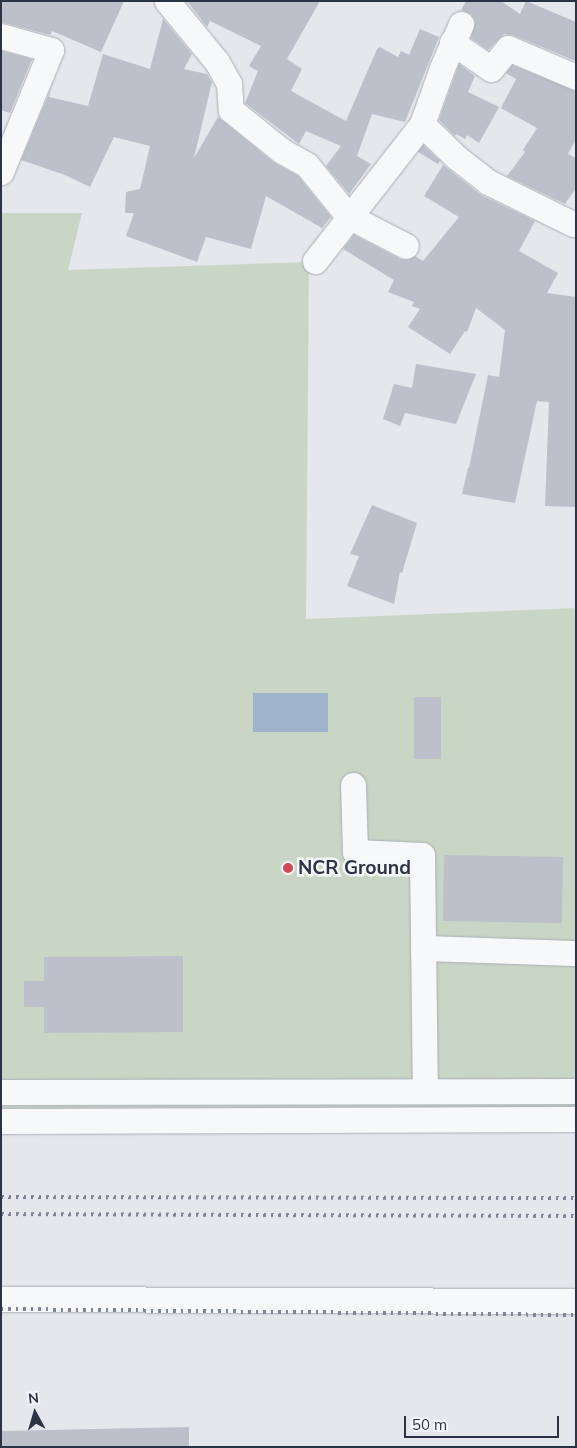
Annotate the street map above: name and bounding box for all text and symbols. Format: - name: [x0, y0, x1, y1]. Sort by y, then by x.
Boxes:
- place label: NCR Ground: [298, 857, 411, 879]
- marker: NCR Ground: [282, 862, 294, 874]
- north arrow: [10, 1388, 60, 1438]
- text: N: [27, 1389, 40, 1408]
- scale bar: [407, 1406, 562, 1438]
- text: 50 m: [412, 1415, 447, 1434]

